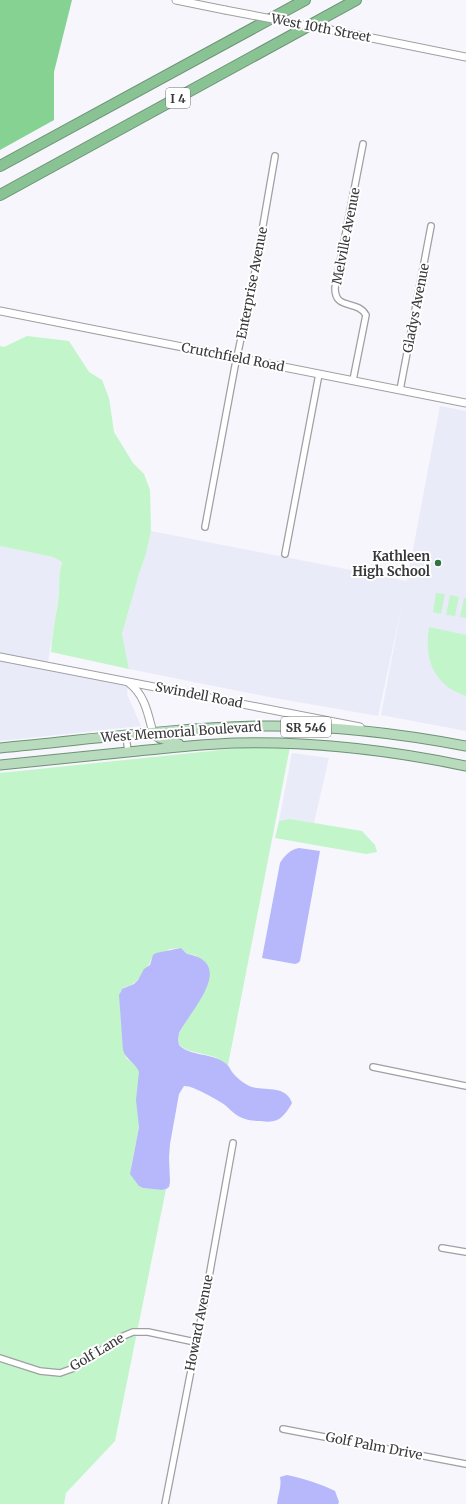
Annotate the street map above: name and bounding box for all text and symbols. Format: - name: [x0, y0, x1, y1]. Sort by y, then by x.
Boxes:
- street label: West 10th Street: [269, 10, 372, 46]
- road number: I 4: [166, 88, 190, 108]
- street label: Melville Avenue: [328, 186, 364, 286]
- street label: Enterprise Avenue: [233, 225, 271, 341]
- street label: Gladys Avenue: [399, 262, 433, 354]
- street label: Crutchfield Road: [180, 339, 286, 375]
- place label: Kathleen High School: [352, 548, 430, 580]
- marker: Kathleen High School: [433, 558, 443, 568]
- street label: Swindell Road: [154, 678, 244, 712]
- road number: SR 546: [281, 717, 331, 737]
- street label: West Memorial Boulevard: [99, 718, 262, 746]
- street label: Howard Avenue: [181, 1273, 217, 1373]
- street label: Golf Lane: [67, 1329, 127, 1375]
- street label: Golf Palm Drive: [324, 1428, 424, 1464]

